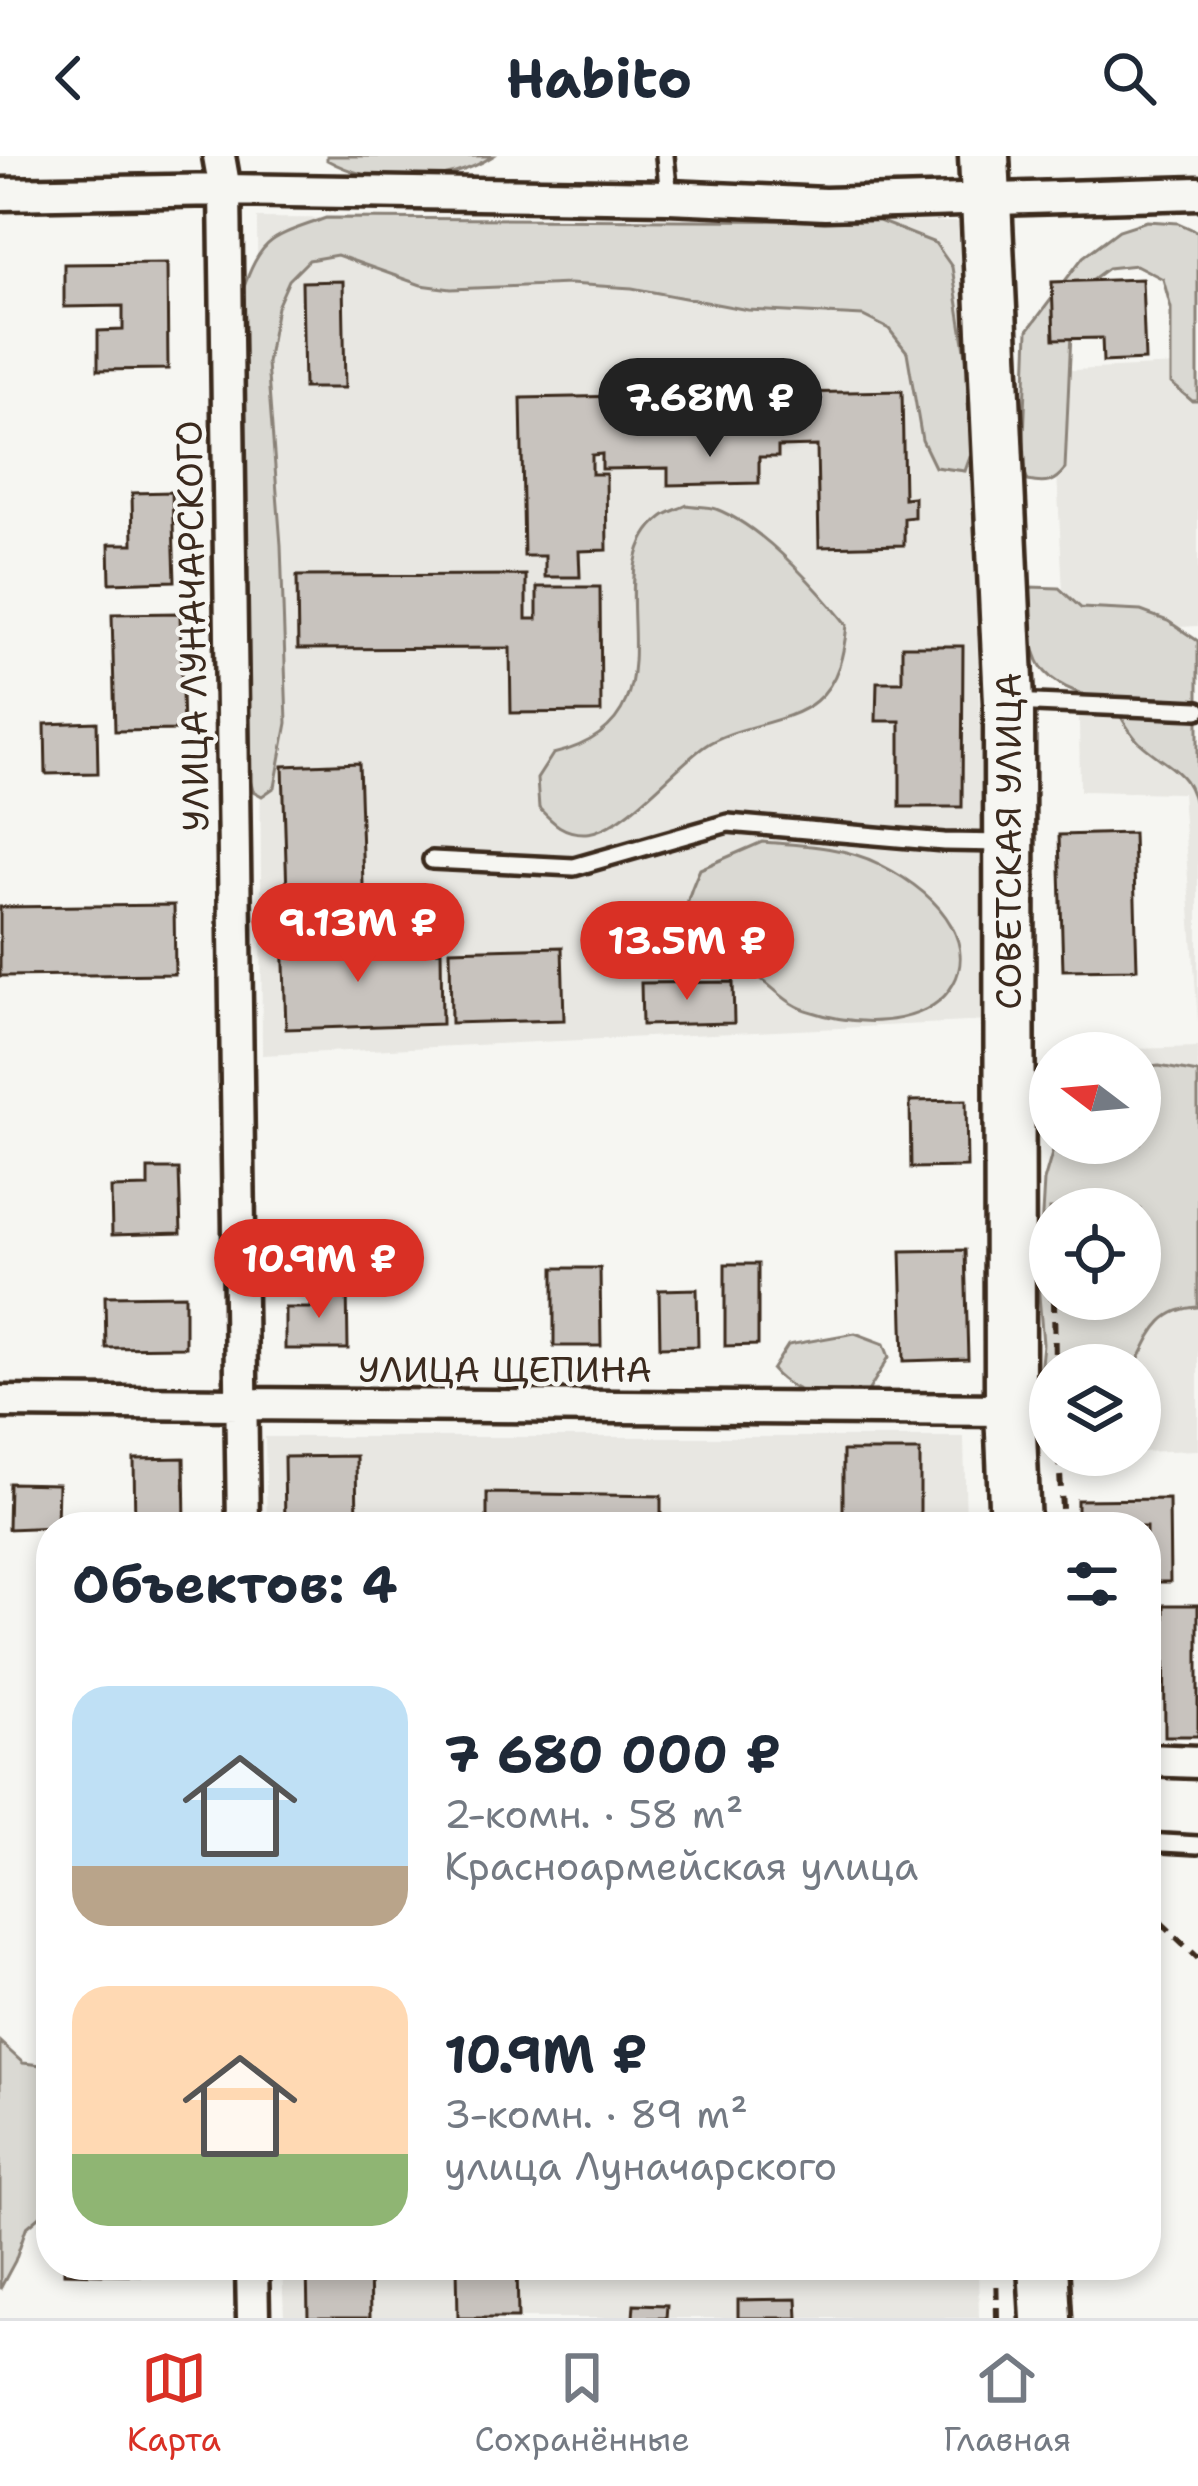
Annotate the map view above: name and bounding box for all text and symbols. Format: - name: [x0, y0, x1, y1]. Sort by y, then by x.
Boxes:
- text: Habito: [506, 42, 692, 114]
- icon: back: [36, 45, 102, 111]
- icon: search: [1096, 45, 1162, 111]
- pin: 7.68M ₽: [599, 358, 821, 460]
- text: 7.68M ₽: [625, 371, 795, 423]
- street label: УЛИЦА ЛУНАЧАРСКОГО: [164, 420, 221, 832]
- street label: СОВЕТСКАЯ УЛИЦА: [984, 672, 1033, 1010]
- pin: 9.13M ₽: [247, 883, 469, 985]
- text: 9.13M ₽: [278, 896, 438, 948]
- pin: 13.5M ₽: [576, 901, 798, 1003]
- text: 13.5M ₽: [607, 914, 767, 966]
- north arrow: [1029, 1032, 1161, 1164]
- map controls: [1029, 1032, 1161, 1476]
- button: locate: [1029, 1188, 1161, 1320]
- pin: 10.9M ₽: [208, 1219, 430, 1321]
- text: 10.9M ₽: [241, 1232, 397, 1284]
- button: layers: [1029, 1344, 1161, 1476]
- street label: УЛИЦА ЩЕПИНА: [358, 1345, 652, 1394]
- text: Объектов: 4: [72, 1550, 398, 1618]
- icon: filters: [1059, 1551, 1125, 1617]
- text: 7 680 000 ₽: [444, 1720, 781, 1788]
- icon: home: [168, 1734, 312, 1878]
- text: 2-комн. · 58 m²: [444, 1788, 743, 1840]
- text: Красноармейская улица: [444, 1840, 918, 1892]
- text: 10.9M ₽: [444, 2020, 648, 2088]
- icon: home: [168, 2034, 312, 2178]
- text: 3-комн. · 89 m²: [444, 2088, 748, 2140]
- text: улица Луначарского: [444, 2140, 837, 2192]
- tab: Карта: [127, 2345, 221, 2462]
- tab: Сохранённые: [474, 2345, 690, 2462]
- tab: Главная: [943, 2345, 1071, 2462]

